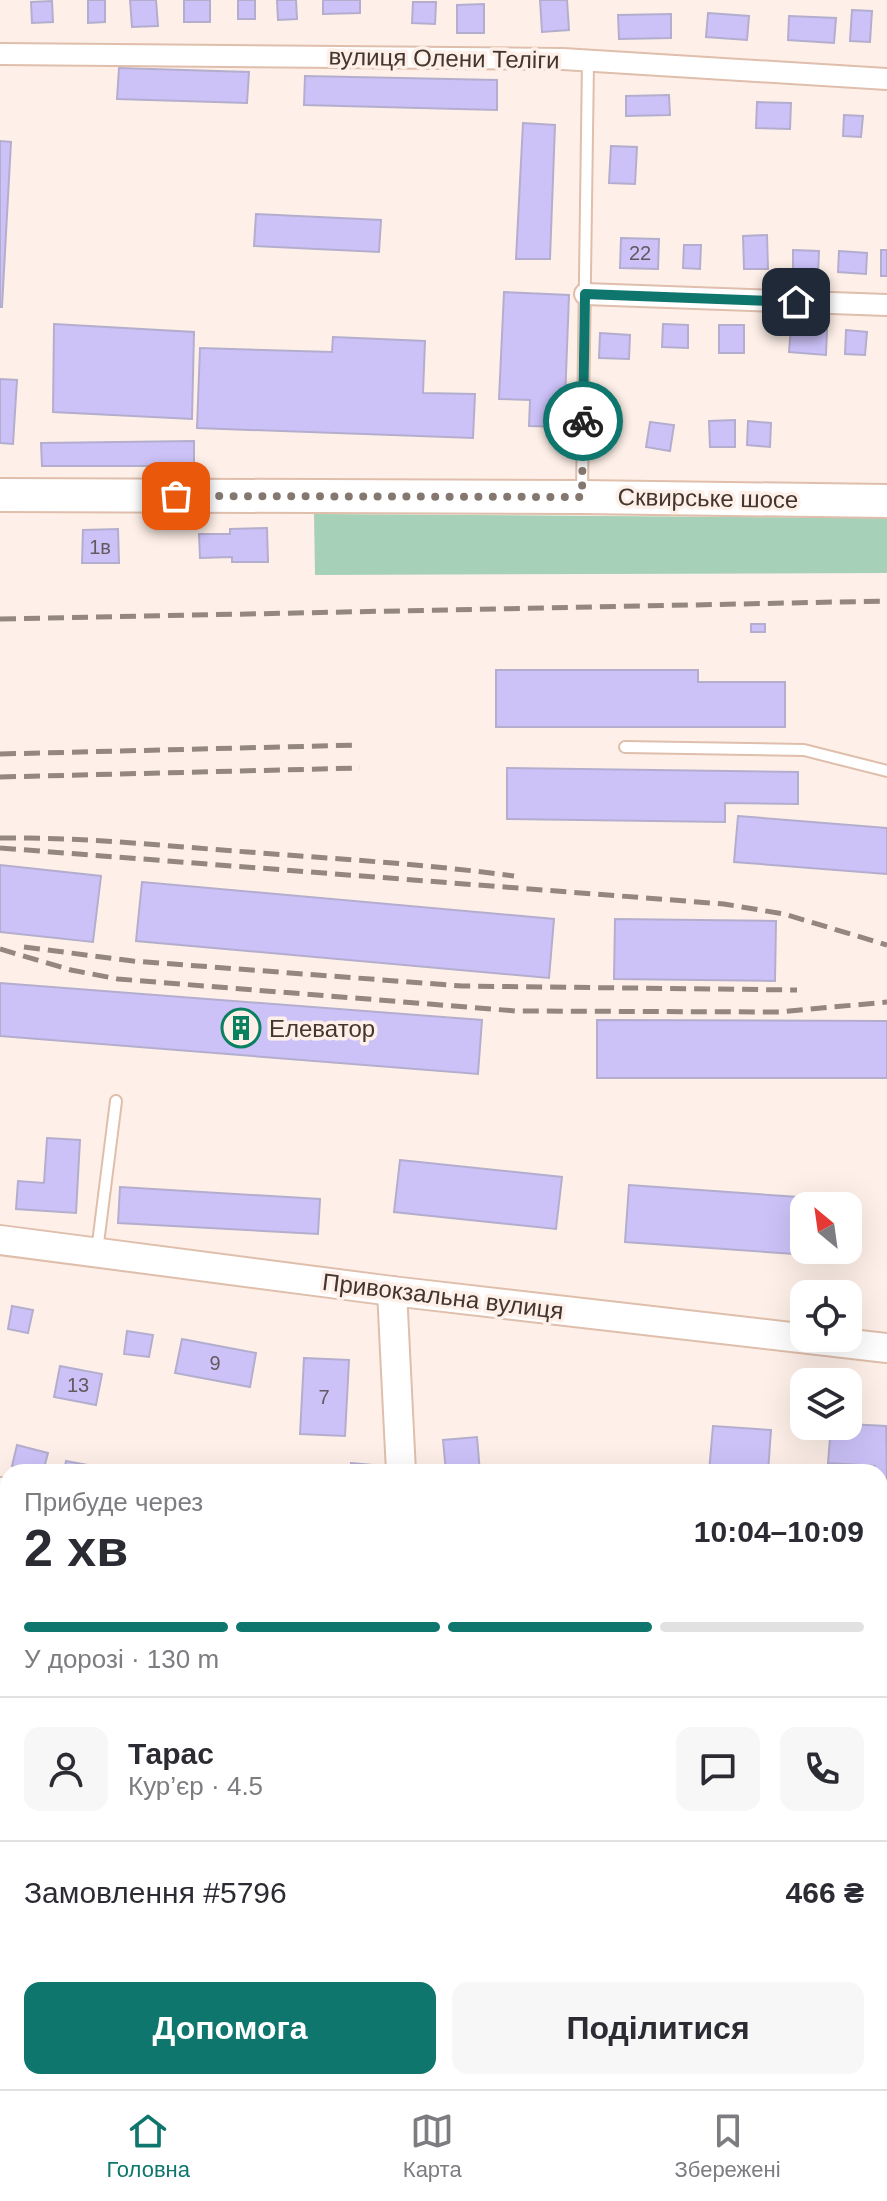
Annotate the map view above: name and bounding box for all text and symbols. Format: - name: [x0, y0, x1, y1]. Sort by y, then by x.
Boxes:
- street label: вулиця Олени Теліги: [328, 42, 560, 74]
- house number: 22: [629, 242, 651, 264]
- pin: [762, 268, 830, 336]
- icon: home: [774, 280, 818, 324]
- courier: [543, 381, 623, 461]
- icon: bike: [561, 399, 605, 443]
- pin: [142, 462, 210, 530]
- icon: bag: [154, 474, 198, 518]
- street label: Сквирське шосе: [617, 483, 799, 513]
- house number: 1в: [89, 536, 111, 558]
- building icon: Елеватор: [220, 1007, 262, 1049]
- place label: Елеватор: [269, 1015, 375, 1042]
- north arrow: [790, 1192, 862, 1264]
- map controls: [790, 1192, 862, 1440]
- street label: Привокзальна вулиця: [321, 1268, 565, 1324]
- button: locate: [790, 1280, 862, 1352]
- house number: 9: [209, 1352, 221, 1374]
- button: layers: [790, 1368, 862, 1440]
- house number: 13: [67, 1374, 89, 1396]
- house number: 7: [318, 1386, 330, 1408]
- text: Прибуде через: [24, 1487, 203, 1517]
- text: 10:04–10:09: [694, 1515, 864, 1548]
- text: 2 хв: [24, 1519, 128, 1577]
- text: У дорозі · 130 m: [24, 1644, 219, 1674]
- button: person: [24, 1727, 108, 1811]
- button: chat: [676, 1727, 760, 1811]
- button: phone: [780, 1727, 864, 1811]
- text: Тарас: [128, 1737, 214, 1770]
- text: Кур’єр · 4.5: [128, 1771, 263, 1801]
- text: Замовлення #5796: [24, 1876, 287, 1909]
- text: 466 ₴: [786, 1876, 864, 1909]
- button: Допомога: [24, 1982, 436, 2074]
- button: Поділитися: [452, 1982, 864, 2074]
- tab: Головна: [106, 2109, 190, 2183]
- tab: Карта: [403, 2109, 462, 2183]
- tab: Збережені: [675, 2109, 781, 2183]

